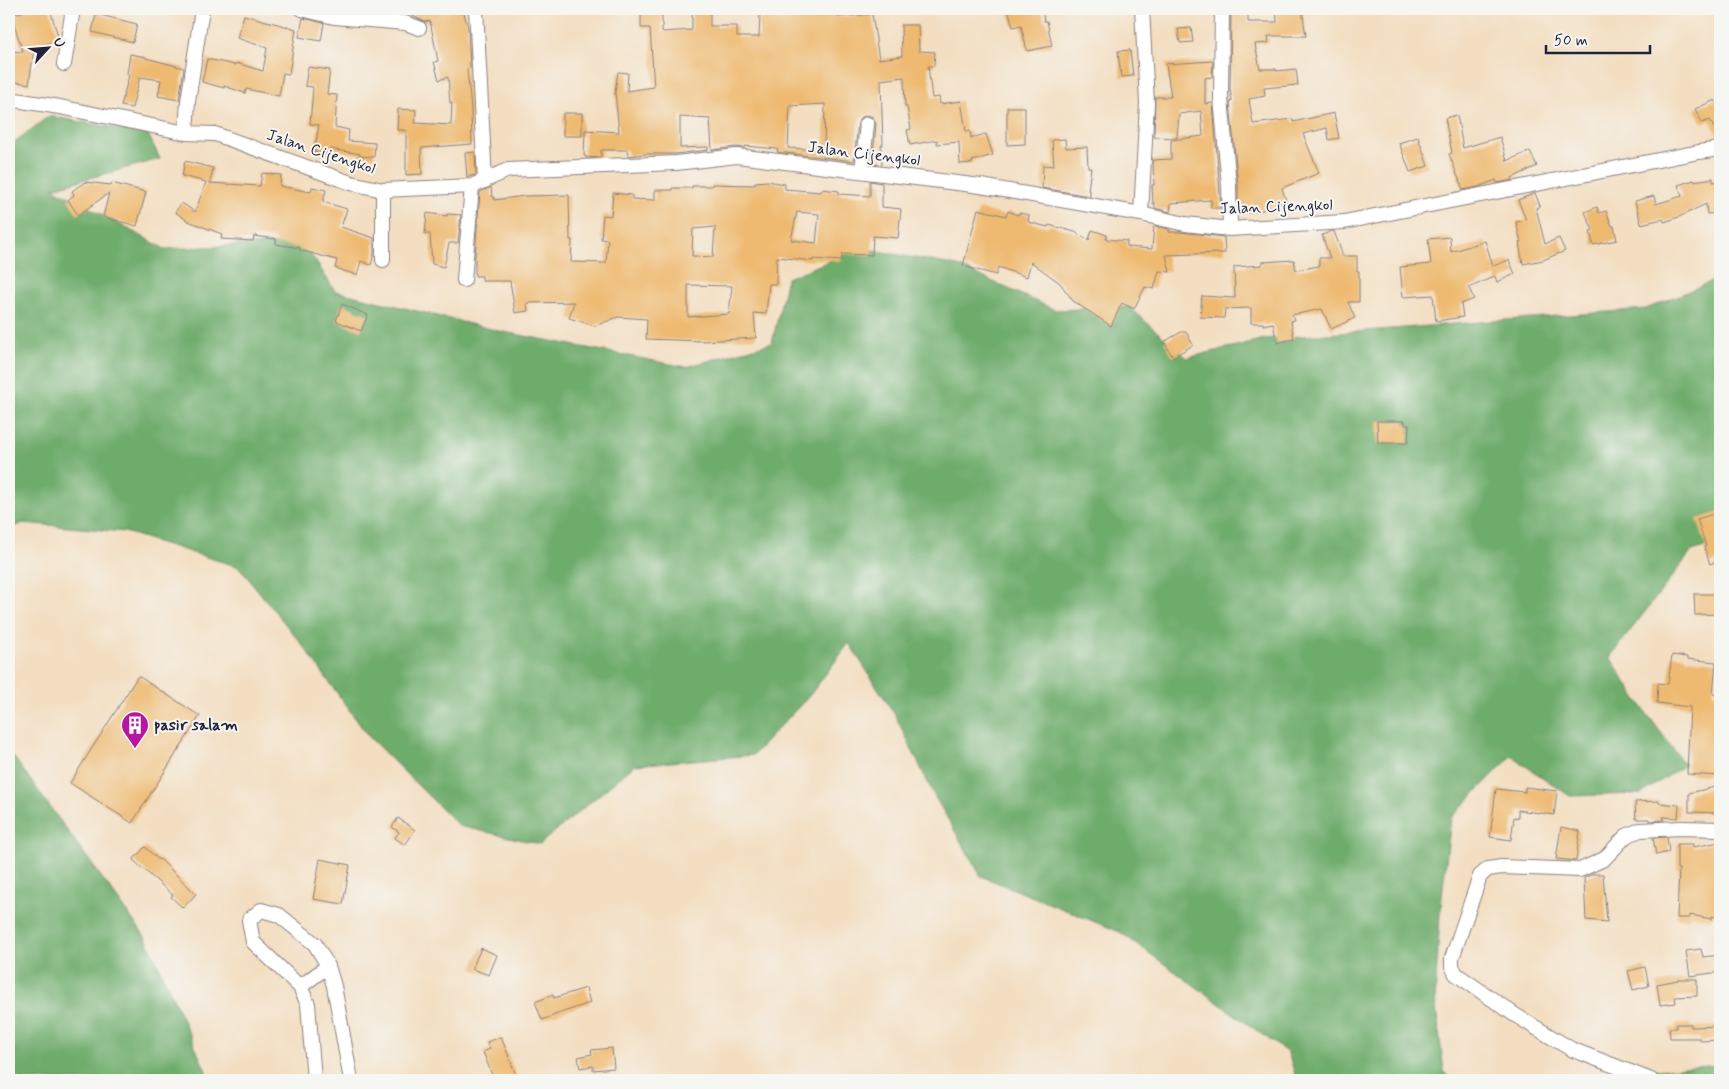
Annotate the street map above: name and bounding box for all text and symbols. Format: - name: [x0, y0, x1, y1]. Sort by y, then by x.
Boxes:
- north arrow: [22, 22, 72, 72]
- scale bar: [1546, 22, 1650, 54]
- text: 50 m: [1554, 31, 1588, 51]
- text: U: [49, 35, 69, 51]
- street label: Jalan Cijengkol: [264, 125, 378, 179]
- street label: Jalan Cijengkol: [807, 137, 921, 171]
- street label: Jalan Cijengkol: [1219, 195, 1333, 219]
- building icon: pasir salam: [120, 710, 150, 749]
- place label: pasir salam: [154, 715, 238, 736]

